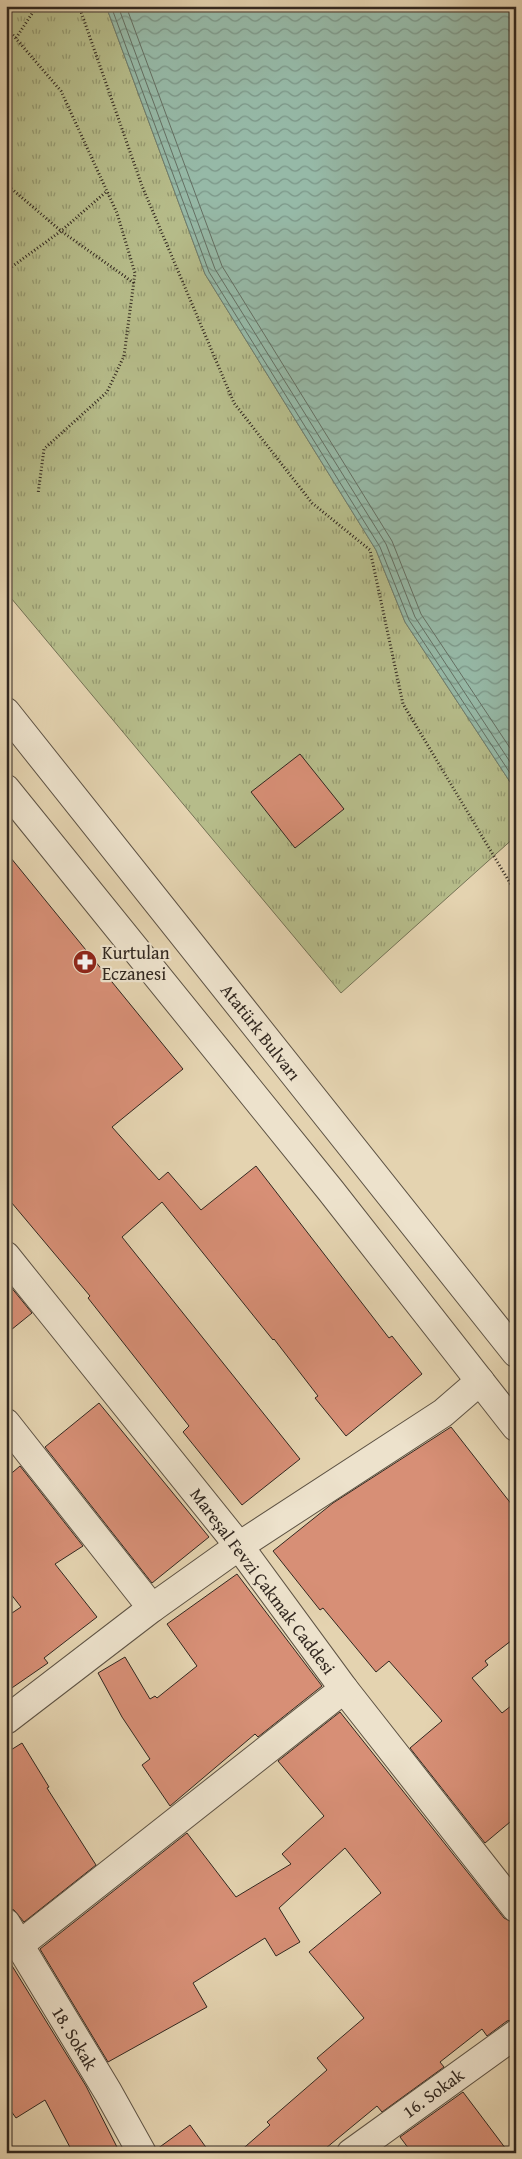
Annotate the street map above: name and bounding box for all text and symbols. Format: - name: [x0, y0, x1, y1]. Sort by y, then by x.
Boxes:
- place label: Kurtulan Eczanesi: [102, 939, 170, 987]
- pharmacy icon: Kurtulan Eczanesi: [72, 949, 98, 975]
- street label: Atatürk Bulvarı: [214, 978, 308, 1086]
- street label: Mareşal Fevzi Çakmak Caddesi: [184, 1482, 342, 1680]
- street label: 18. Sokak: [45, 2001, 105, 2076]
- street label: 16. Sokak: [397, 2061, 470, 2125]

